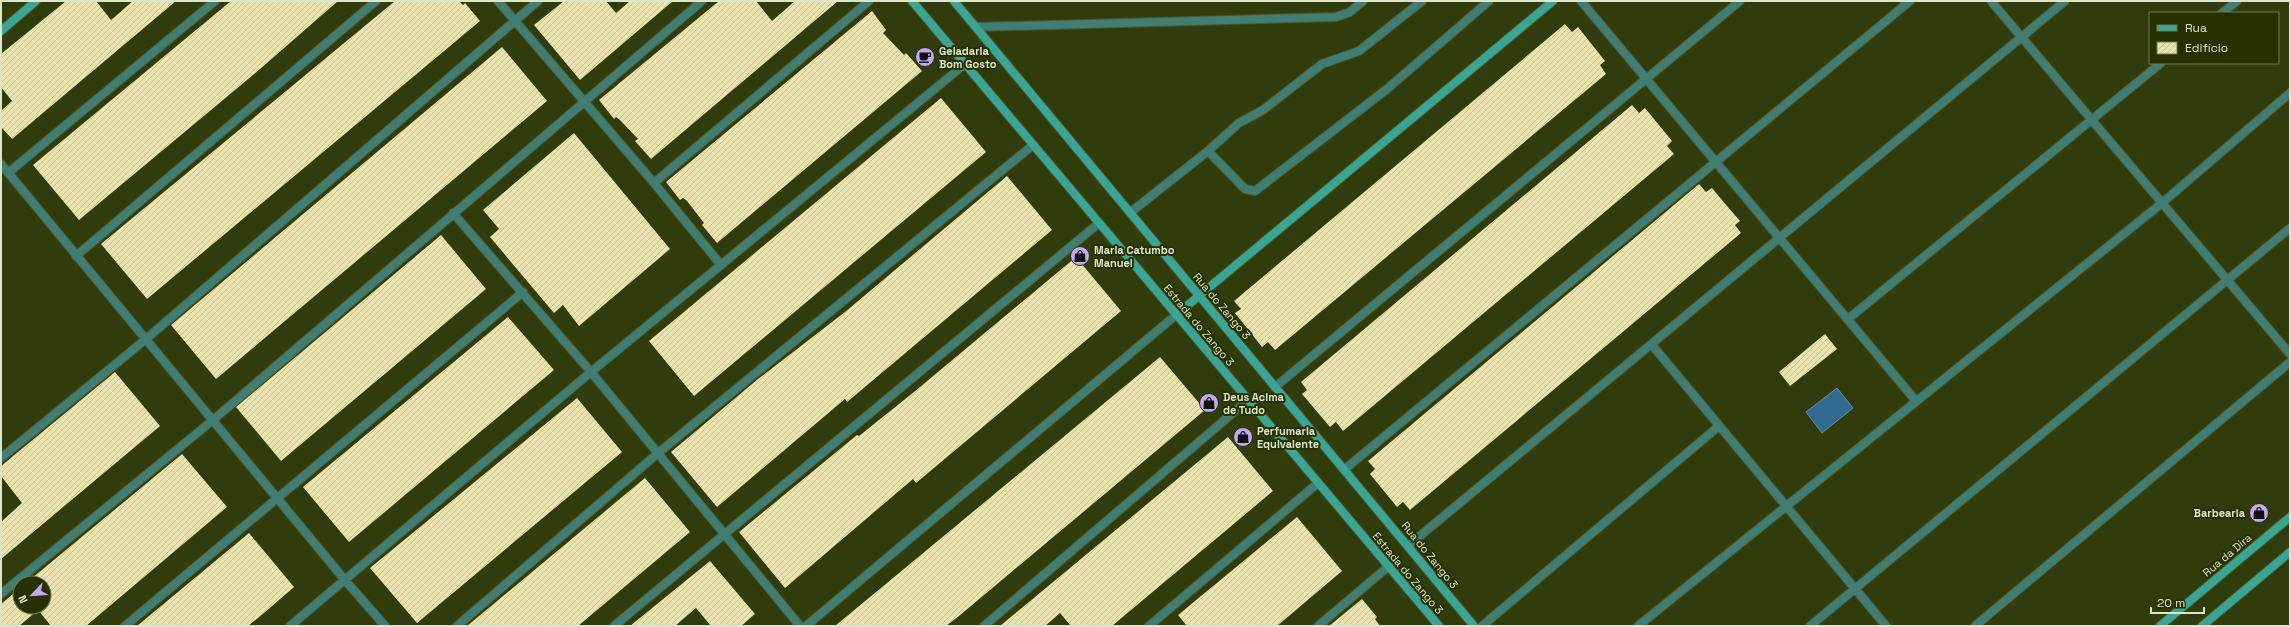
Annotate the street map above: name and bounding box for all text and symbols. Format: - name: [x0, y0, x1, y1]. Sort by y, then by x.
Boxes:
- legend: [2149, 12, 2279, 64]
- text: Rua: [2185, 20, 2207, 36]
- text: Edifício: [2185, 40, 2228, 56]
- place label: Geladaria Bom Gosto: [939, 44, 997, 71]
- cafe icon: Geladaria Bom Gosto: [914, 46, 936, 68]
- place label: Maria Catumbo Manuel: [1094, 243, 1175, 270]
- shop icon: Maria Catumbo Manuel: [1069, 245, 1091, 267]
- street label: Rua do Zango 3: [1190, 270, 1254, 342]
- street label: Estrada do Zango 3: [1161, 281, 1238, 369]
- place label: Deus Acima de Tudo: [1223, 390, 1285, 417]
- shop icon: Deus Acima de Tudo: [1198, 392, 1220, 414]
- place label: Perfumaria Equivalente: [1257, 424, 1319, 451]
- shop icon: Perfumaria Equivalente: [1232, 426, 1254, 448]
- shop icon: Barbearia: [2248, 502, 2270, 524]
- place label: Barbearia: [2194, 506, 2246, 520]
- street label: Rua do Zango 3: [1399, 519, 1462, 592]
- street label: Estrada do Zango 3: [1370, 529, 1447, 617]
- street label: Rua da Dira: [2200, 530, 2255, 579]
- north arrow: [12, 575, 52, 615]
- scale bar: [2151, 589, 2204, 615]
- text: N: [15, 593, 31, 606]
- text: 20 m: [2157, 595, 2185, 611]

